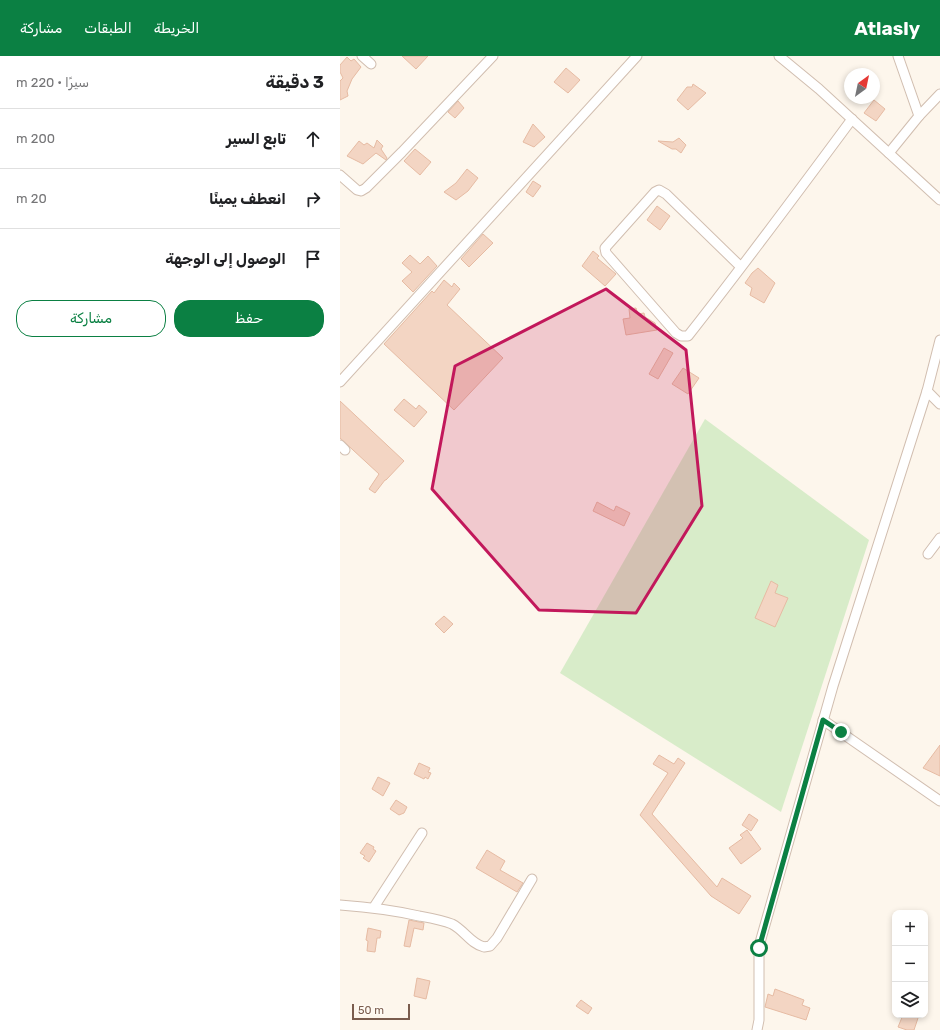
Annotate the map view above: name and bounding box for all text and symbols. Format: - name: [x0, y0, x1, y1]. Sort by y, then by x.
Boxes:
- text: Atlasly: [854, 17, 920, 40]
- text: مشاركة: [20, 20, 62, 37]
- text: الطبقات: [84, 20, 132, 37]
- text: الخريطة: [154, 20, 199, 37]
- north arrow: [844, 68, 880, 104]
- text: 3 دقيقة: [265, 72, 324, 92]
- text: سيرًا · 220 m: [16, 75, 89, 90]
- icon: ahead: [302, 128, 324, 150]
- text: تابع السير: [226, 130, 286, 148]
- text: 200 m: [16, 131, 55, 146]
- icon: right: [302, 188, 324, 210]
- text: انعطف يمينًا: [209, 190, 286, 208]
- text: 20 m: [16, 191, 47, 206]
- icon: arrive: [302, 248, 324, 270]
- text: الوصول إلى الوجهة: [165, 250, 286, 268]
- button: مشاركة: [16, 300, 166, 337]
- button: حفظ: [174, 300, 324, 337]
- route end: [832, 723, 850, 741]
- map controls: [892, 910, 928, 1018]
- button: +: [892, 910, 928, 946]
- route start: [750, 939, 768, 957]
- button: −: [892, 946, 928, 982]
- button: layers: [892, 982, 928, 1018]
- scale bar: [352, 1002, 410, 1021]
- text: 50 m: [358, 1004, 384, 1017]

